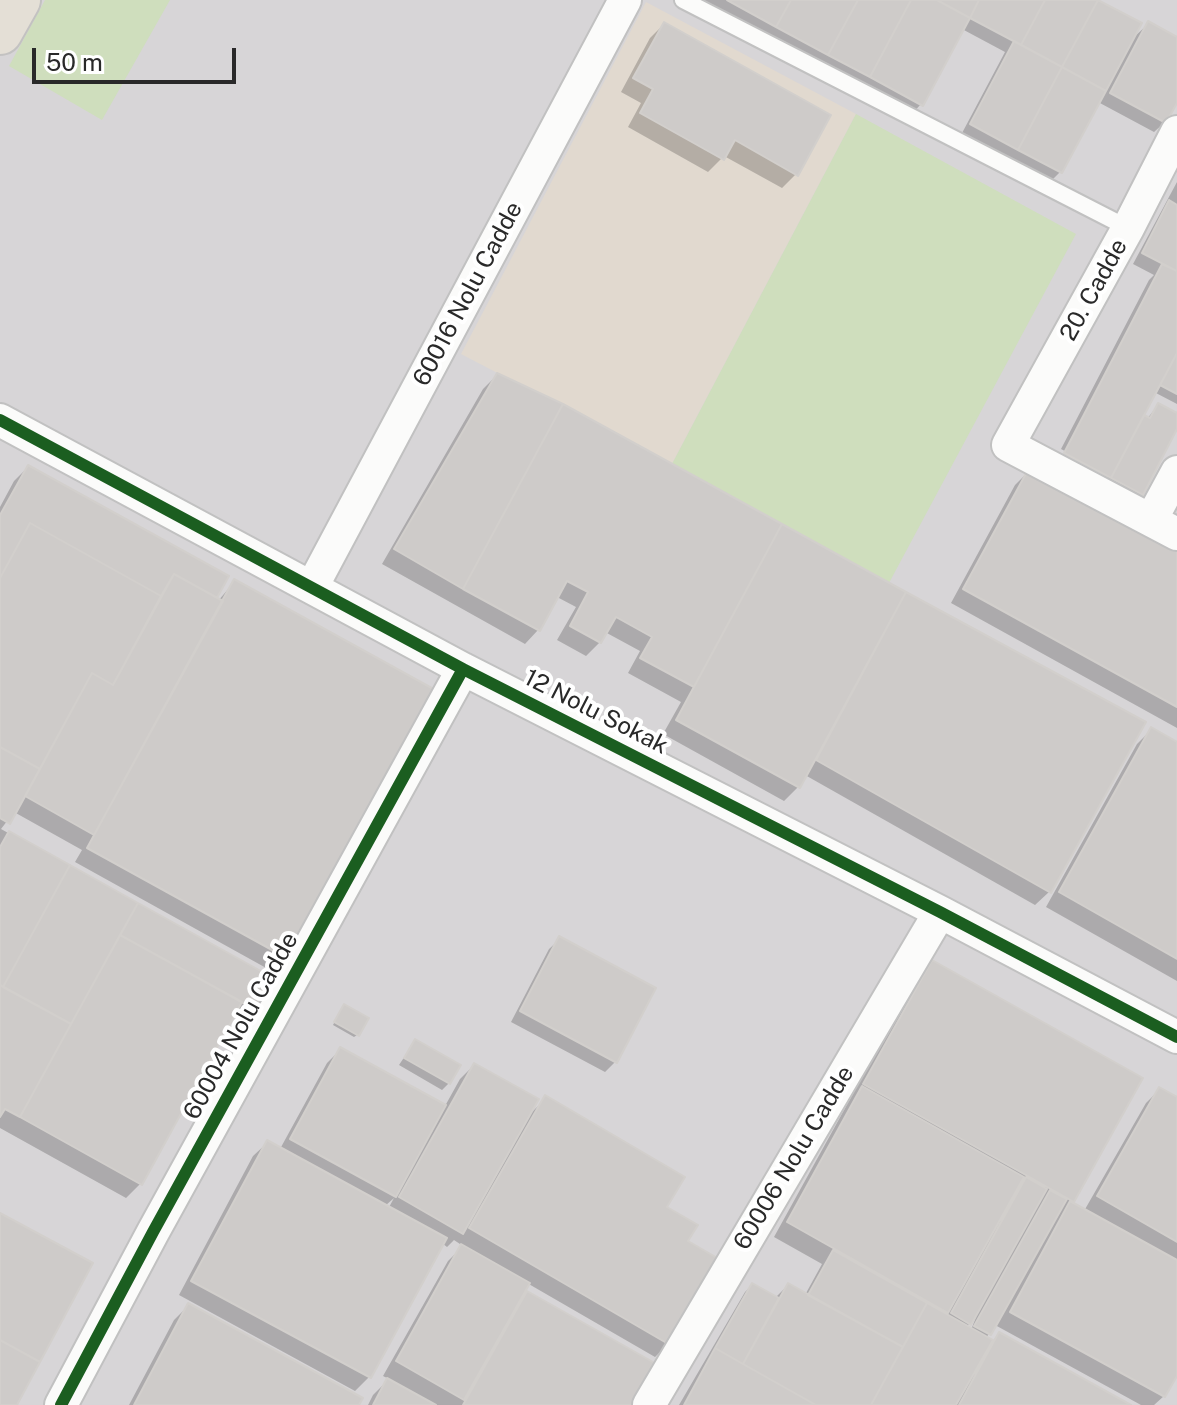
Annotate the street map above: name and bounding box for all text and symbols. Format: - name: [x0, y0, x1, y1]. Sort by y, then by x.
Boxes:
- scale bar: [36, 32, 240, 82]
- text: 50 m: [46, 48, 103, 76]
- street label: 60016 Nolu Cadde: [407, 197, 529, 391]
- street label: 20. Cadde: [1054, 234, 1134, 346]
- street label: 12 Nolu Sokak: [519, 663, 673, 761]
- street label: 60004 Nolu Cadde: [178, 927, 304, 1125]
- street label: 60006 Nolu Cadde: [728, 1061, 860, 1255]

